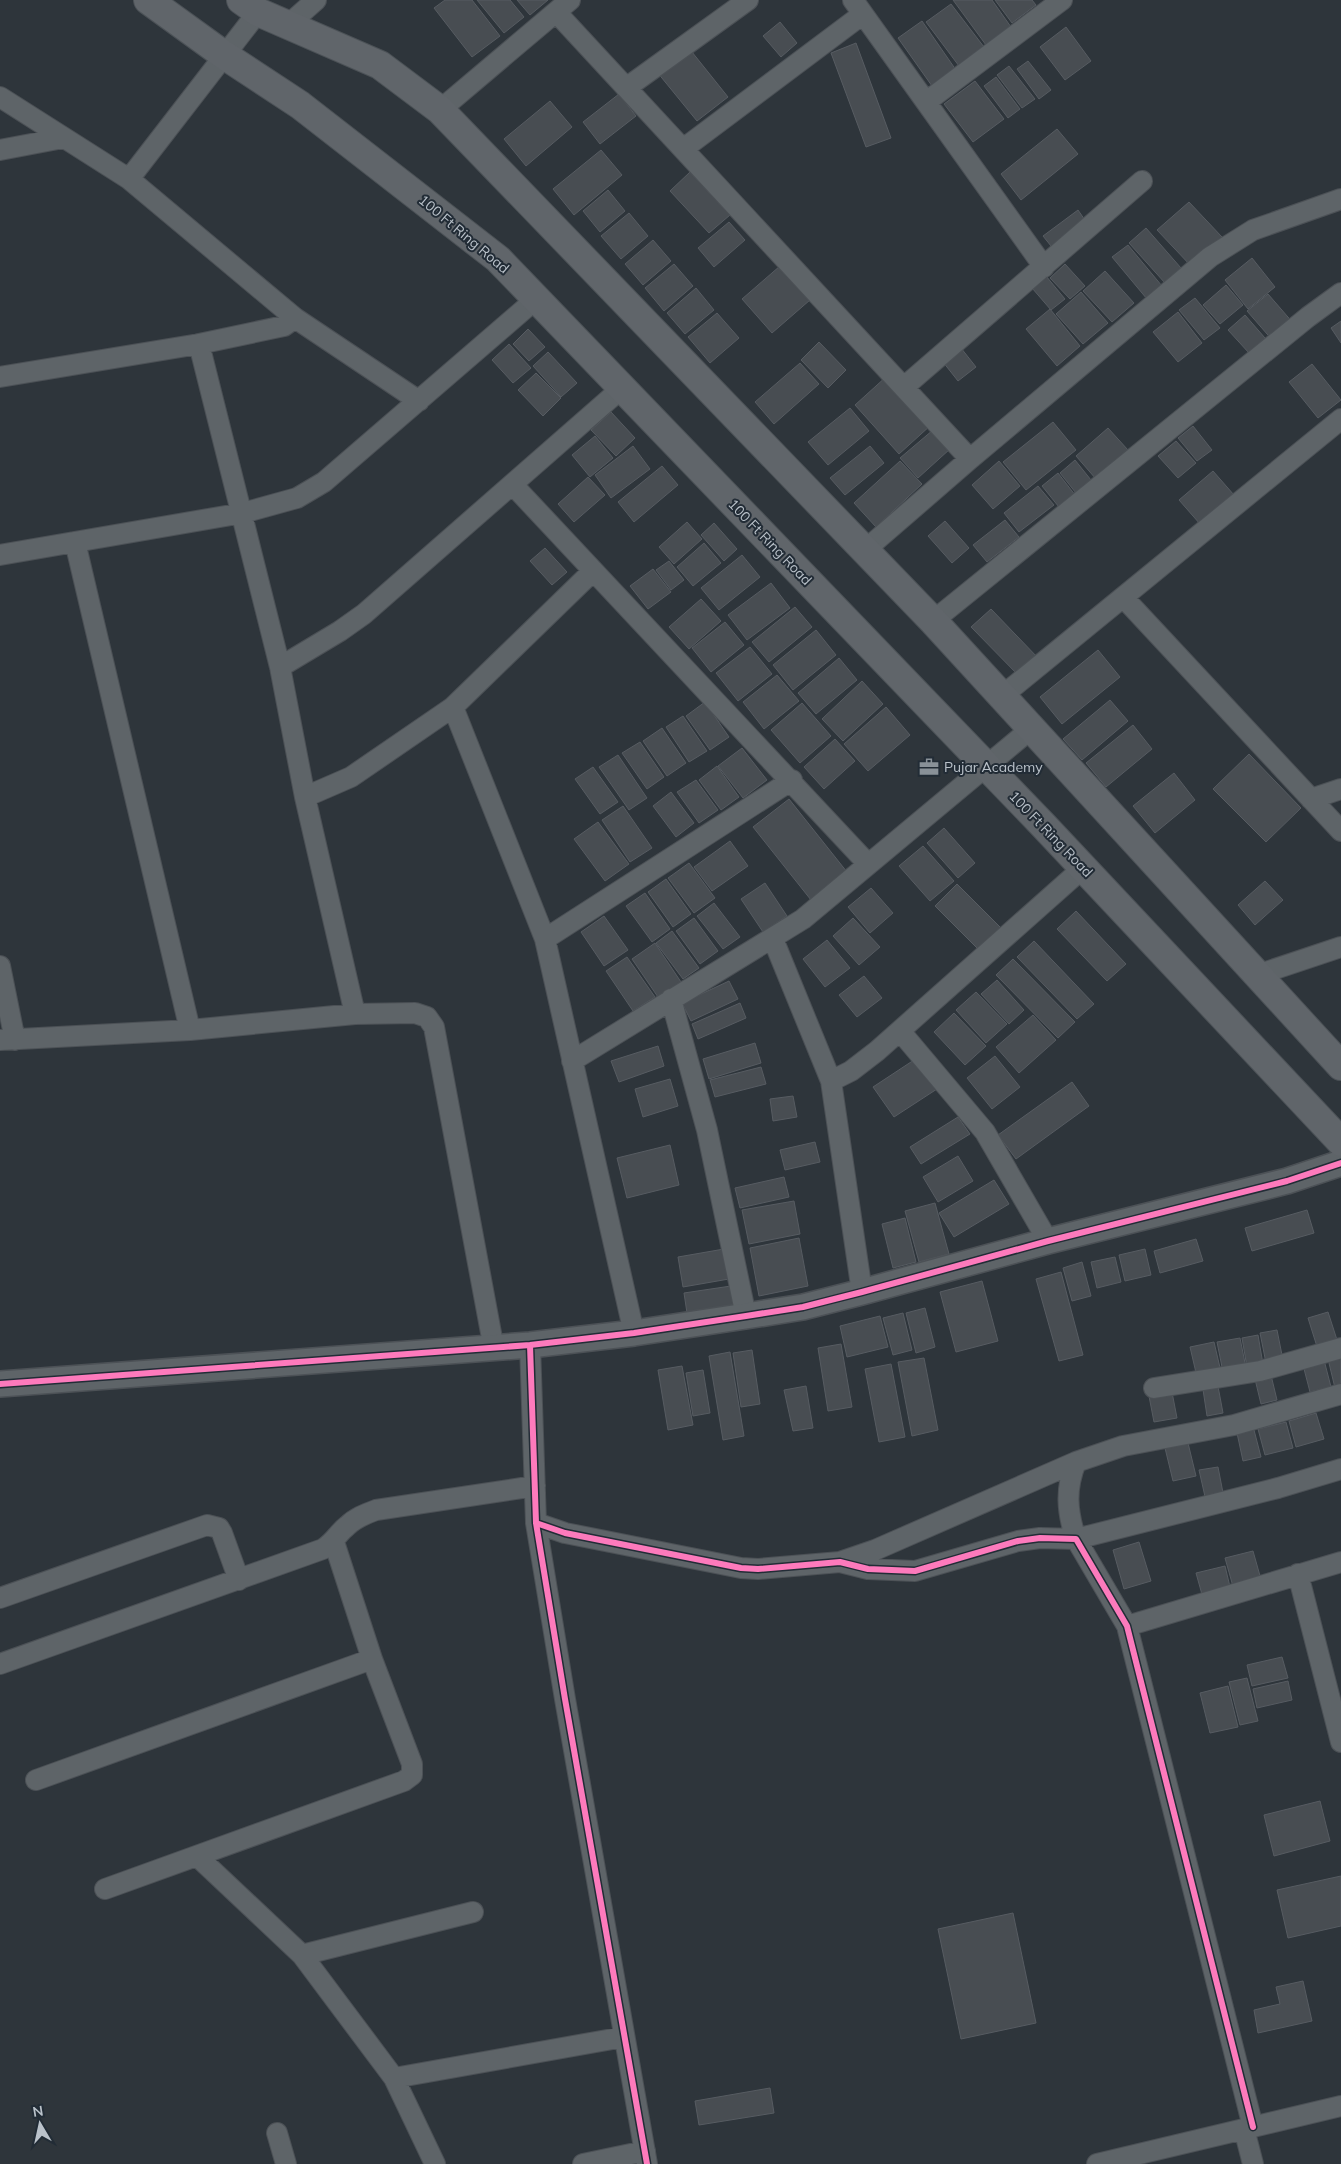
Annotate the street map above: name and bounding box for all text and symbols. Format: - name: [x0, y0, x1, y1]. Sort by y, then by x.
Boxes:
- street label: 100 Ft Ring Road: [415, 191, 513, 277]
- street label: 100 Ft Ring Road: [724, 495, 816, 589]
- office icon: Pujar Academy: [918, 756, 940, 778]
- place label: Pujar Academy: [944, 758, 1043, 776]
- street label: 100 Ft Ring Road: [1005, 787, 1097, 881]
- north arrow: [15, 2099, 65, 2149]
- text: N: [31, 2101, 45, 2121]

